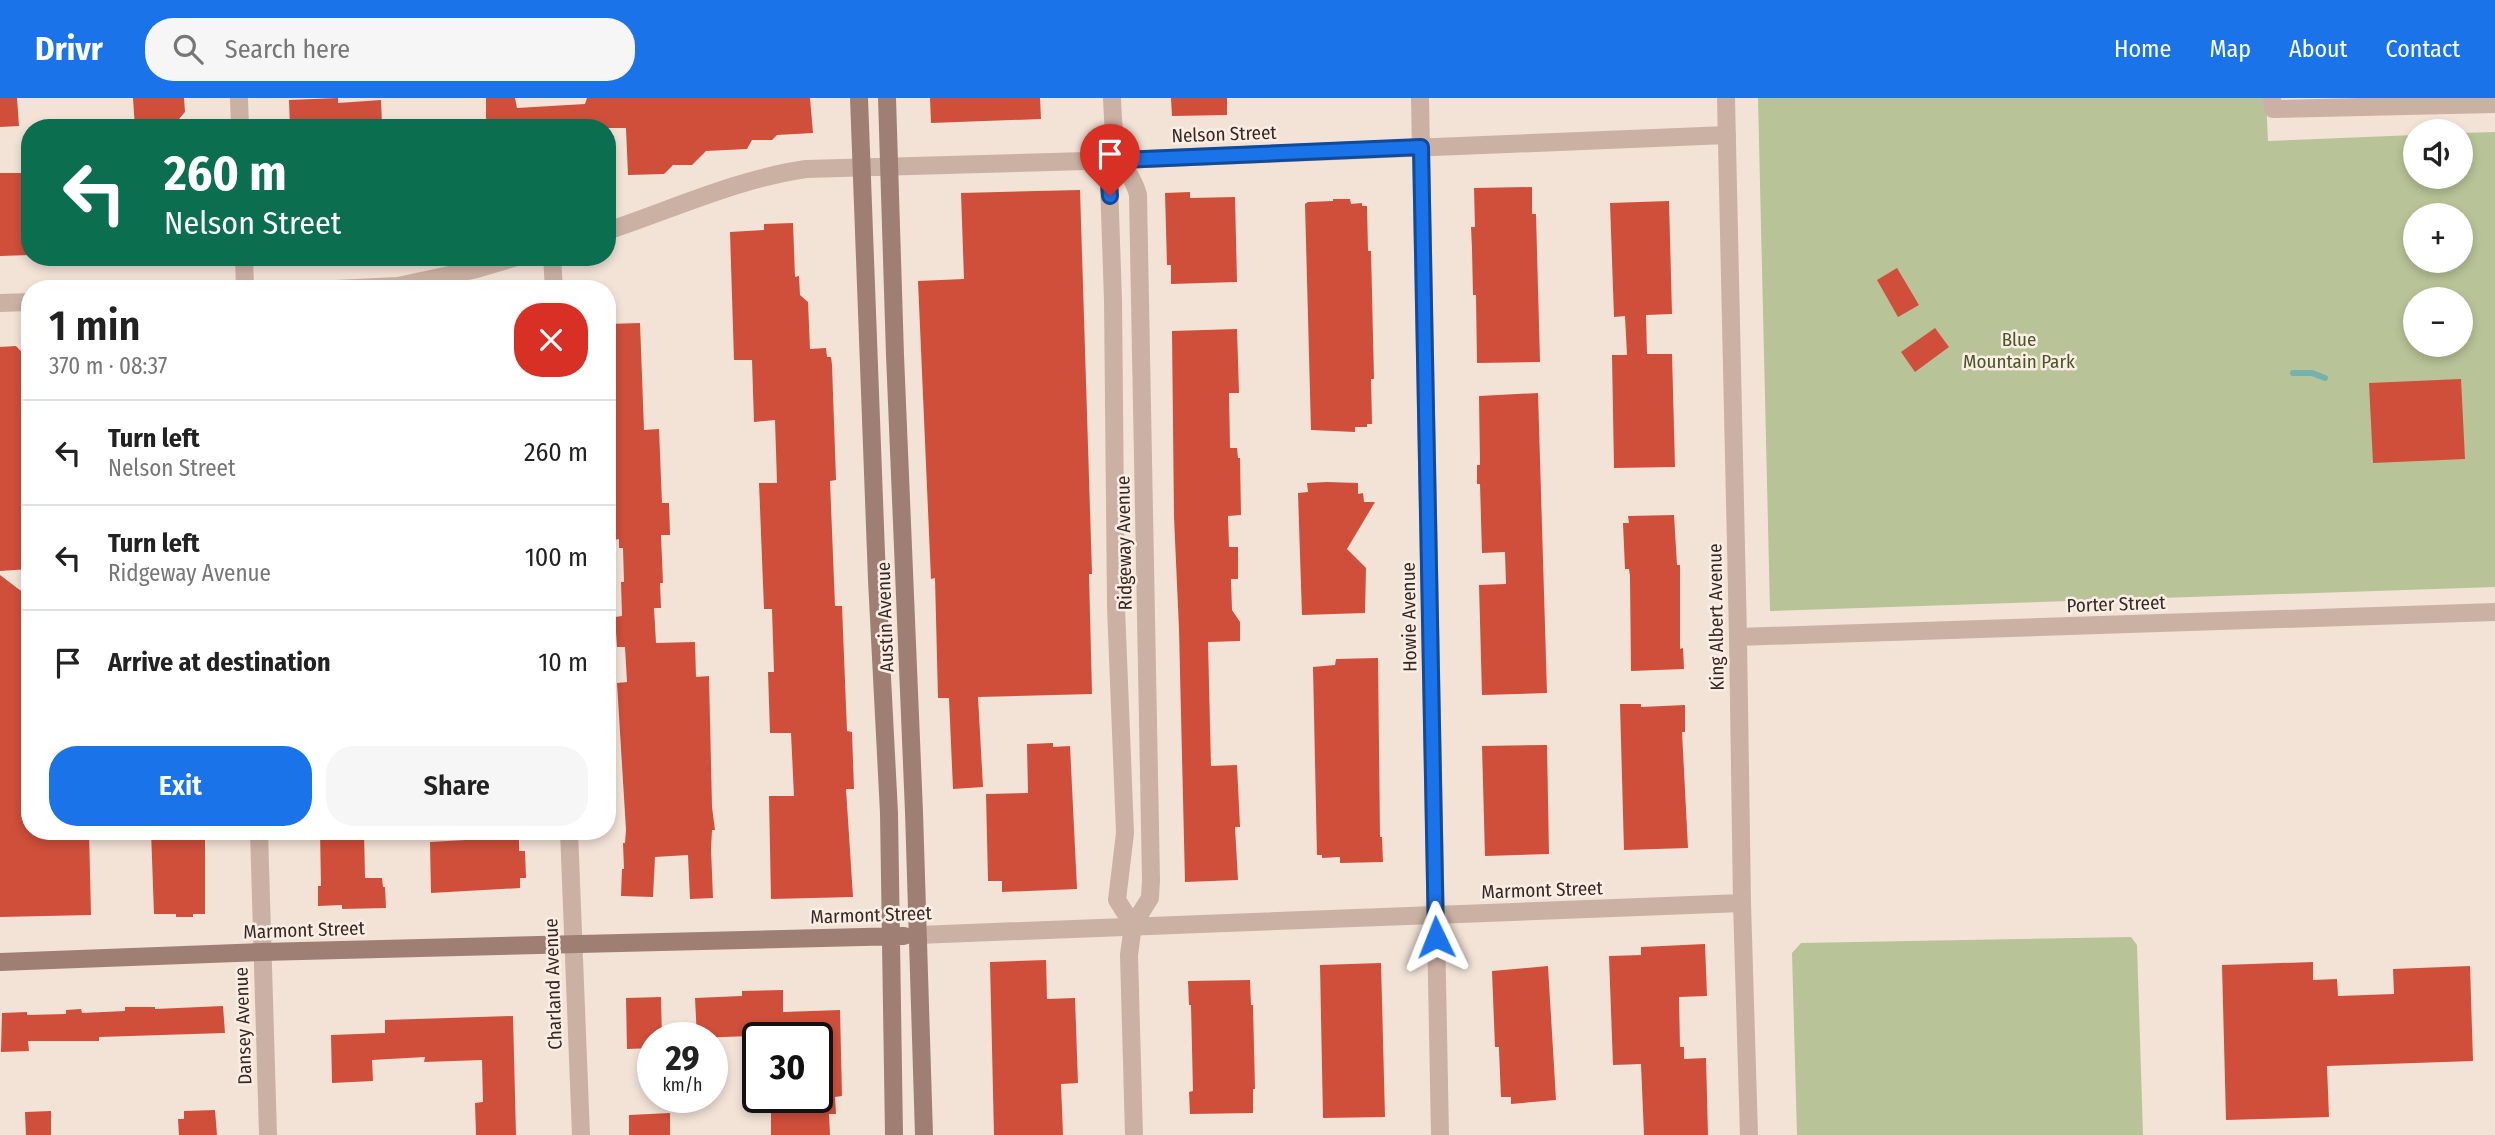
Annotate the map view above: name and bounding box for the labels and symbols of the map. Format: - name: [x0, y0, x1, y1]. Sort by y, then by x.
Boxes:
- street label: Nelson Street: [1171, 121, 1278, 147]
- pin: [1080, 124, 1140, 196]
- park label: Blue Mountain Park: [1963, 328, 2075, 373]
- street label: Ridgeway Avenue: [1111, 476, 1137, 610]
- street label: King Albert Avenue: [1703, 543, 1729, 691]
- street label: Austin Avenue: [872, 561, 898, 673]
- street label: Howie Avenue: [1397, 562, 1421, 672]
- street label: Porter Street: [2066, 591, 2167, 617]
- street label: Marmont Street: [1481, 876, 1604, 904]
- position arrow: [1399, 900, 1473, 974]
- street label: Marmont Street: [810, 901, 933, 929]
- street label: Marmont Street: [243, 916, 366, 944]
- street label: Charland Avenue: [539, 918, 567, 1050]
- street label: Dansey Avenue: [229, 967, 257, 1085]
- speed limit sign: 30: [742, 1022, 833, 1113]

